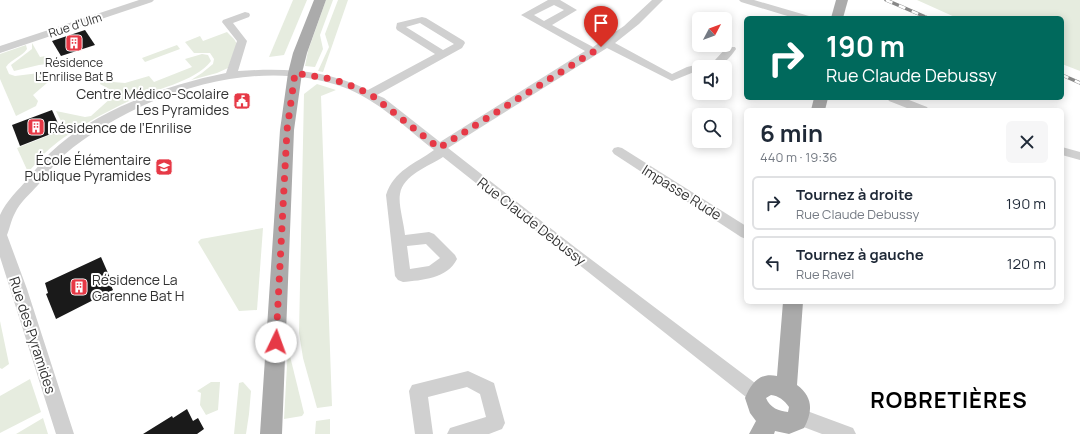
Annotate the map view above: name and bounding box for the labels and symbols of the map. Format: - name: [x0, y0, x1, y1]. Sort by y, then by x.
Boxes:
- pin: [584, 6, 618, 47]
- street label: Rue d'Ulm: [46, 8, 104, 42]
- north arrow: [692, 12, 732, 52]
- building icon: Résidence L'Enrilise Bat B: [64, 33, 84, 53]
- place label: Résidence L'Enrilise Bat B: [35, 54, 113, 85]
- place label: Centre Médico-Scolaire Les Pyramides: [76, 84, 229, 119]
- public building icon: Centre Médico-Scolaire Les Pyramides: [232, 91, 252, 111]
- building icon: Résidence de l’Enrilise: [26, 117, 46, 137]
- place label: Résidence de l’Enrilise: [49, 118, 192, 137]
- place label: École Élémentaire Publique Pyramides: [24, 150, 151, 185]
- school or university icon: École Élémentaire Publique Pyramides: [154, 157, 174, 177]
- street label: Impasse Rude: [639, 160, 725, 224]
- street label: Rue Claude Debussy: [474, 173, 591, 270]
- place label: Résidence La Garenne Bat H: [92, 270, 184, 305]
- street label: Rue des Pyramides: [5, 274, 61, 396]
- building icon: Résidence La Garenne Bat H: [69, 277, 89, 297]
- position arrow: [255, 321, 297, 363]
- district label: ROBRETIÈRES: [870, 385, 1028, 415]

